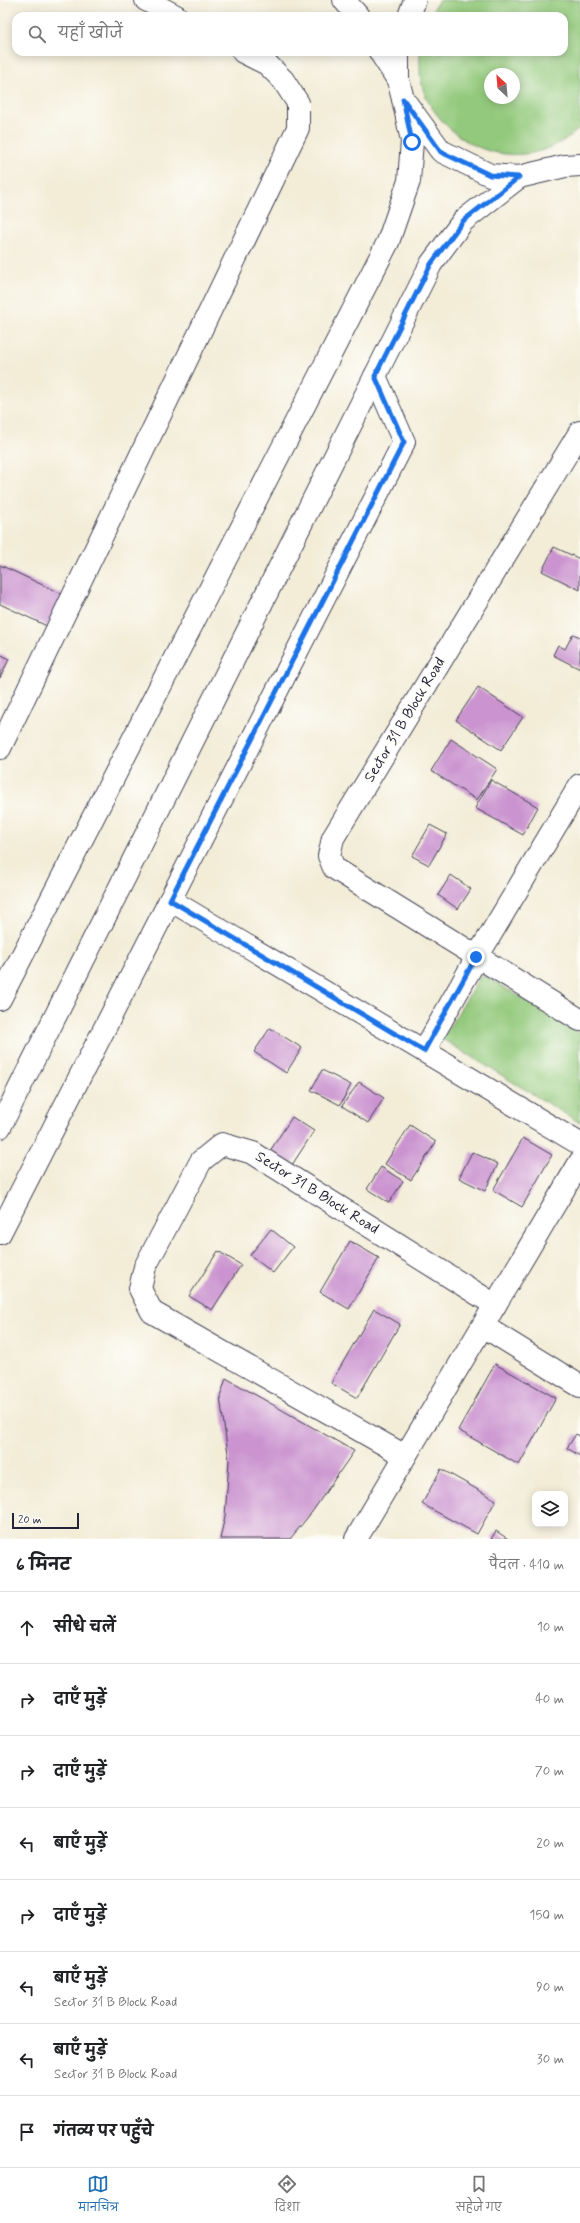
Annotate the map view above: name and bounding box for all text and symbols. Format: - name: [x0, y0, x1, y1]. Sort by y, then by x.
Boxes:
- search box: [12, 12, 568, 56]
- icon: search: [26, 23, 48, 45]
- text: यहाँ खोजें: [58, 24, 123, 44]
- north arrow: [484, 68, 520, 104]
- route start: [403, 133, 421, 151]
- street label: Sector 31 B Block Road: [360, 654, 450, 786]
- route end: [467, 948, 485, 966]
- street label: Sector 31 B Block Road: [251, 1147, 383, 1239]
- map controls: [532, 1491, 568, 1527]
- button: layers: [532, 1491, 568, 1527]
- scale bar: [12, 1511, 79, 1530]
- text: 20 m: [18, 1513, 41, 1527]
- text: 6 मिनट: [16, 1554, 71, 1576]
- text: पैदल · 410 m: [489, 1557, 564, 1574]
- icon: ahead: [16, 1617, 38, 1639]
- text: सीधे चलें: [54, 1618, 116, 1638]
- text: 10 m: [537, 1619, 564, 1636]
- icon: right: [16, 1689, 38, 1711]
- text: दाएँ मुड़ें: [54, 1690, 106, 1710]
- text: 40 m: [535, 1691, 564, 1708]
- icon: right: [16, 1761, 38, 1783]
- text: दाएँ मुड़ें: [54, 1762, 106, 1782]
- text: 70 m: [535, 1763, 564, 1780]
- icon: left: [16, 1833, 38, 1855]
- text: बाएँ मुड़ें: [54, 1834, 107, 1854]
- text: 20 m: [536, 1835, 564, 1852]
- icon: right: [16, 1905, 38, 1927]
- text: दाएँ मुड़ें: [54, 1906, 106, 1926]
- text: 150 m: [530, 1907, 564, 1924]
- text: बाएँ मुड़ें: [54, 1969, 107, 1989]
- icon: left: [16, 1977, 38, 1999]
- text: 90 m: [536, 1979, 564, 1996]
- text: Sector 31 B Block Road: [54, 1994, 177, 2011]
- text: बाएँ मुड़ें: [54, 2041, 107, 2061]
- icon: left: [16, 2049, 38, 2071]
- text: 30 m: [537, 2051, 564, 2068]
- text: Sector 31 B Block Road: [54, 2066, 177, 2083]
- icon: arrive: [16, 2121, 38, 2143]
- text: गंतव्य पर पहुँचे: [54, 2122, 153, 2142]
- tab: मानचित्र: [78, 2173, 119, 2219]
- tab: दिशा: [275, 2173, 300, 2219]
- tab: सहेजे गए: [456, 2173, 502, 2219]

